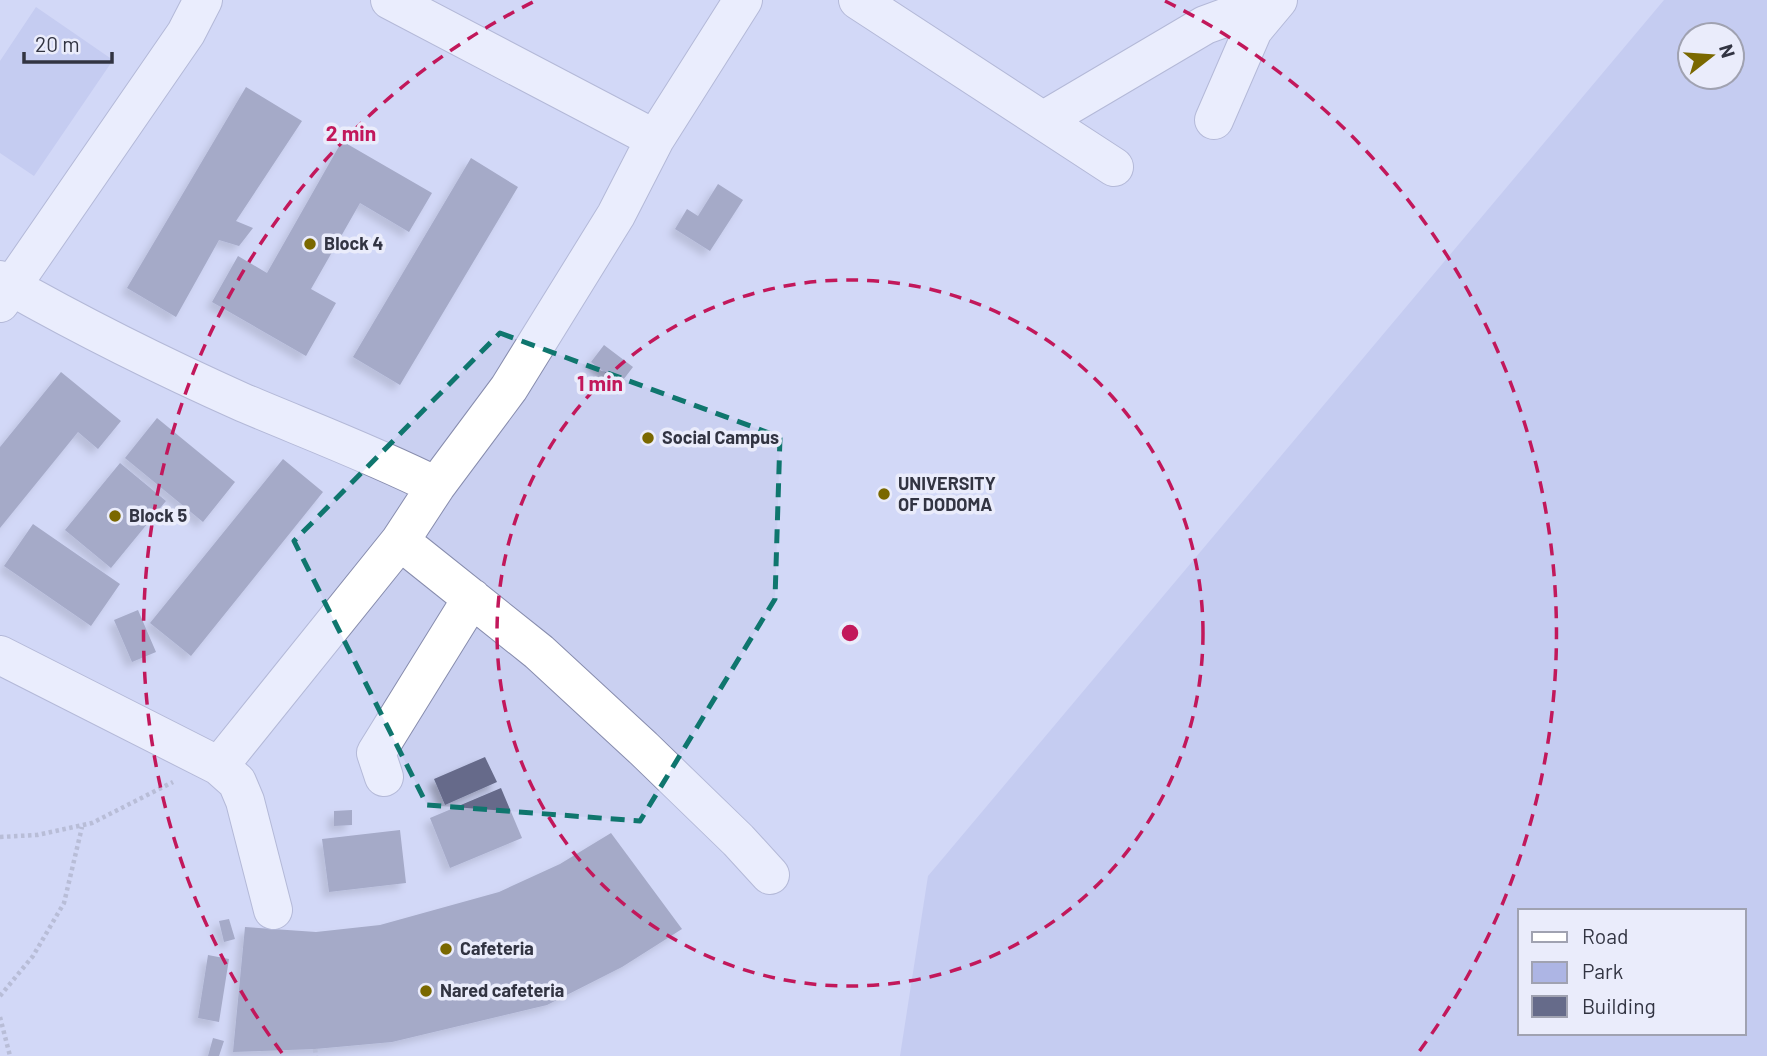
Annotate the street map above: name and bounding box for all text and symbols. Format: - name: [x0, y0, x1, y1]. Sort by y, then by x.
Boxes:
- scale bar: [24, 21, 112, 65]
- north arrow: [1676, 21, 1746, 91]
- text: 20 m: [35, 31, 80, 56]
- text: N: [1715, 41, 1741, 60]
- text: 2 min: [326, 120, 376, 145]
- place label: Block 4: [324, 232, 383, 254]
- marker: Block 4: [302, 236, 318, 252]
- text: 1 min: [577, 370, 623, 395]
- place label: Social Campus: [662, 426, 779, 448]
- marker: Social Campus: [640, 430, 656, 446]
- place label: UNIVERSITY OF DODOMA: [898, 472, 996, 515]
- marker: UNIVERSITY OF DODOMA: [876, 486, 892, 502]
- place label: Block 5: [129, 504, 187, 526]
- marker: Block 5: [107, 508, 123, 524]
- centre of rings: [838, 621, 862, 645]
- legend: [1518, 909, 1746, 1035]
- text: Road: [1582, 923, 1628, 948]
- place label: Cafeteria: [460, 937, 534, 959]
- marker: Cafeteria: [438, 941, 454, 957]
- text: Park: [1582, 958, 1623, 983]
- place label: Nared cafeteria: [440, 979, 564, 1001]
- marker: Nared cafeteria: [418, 983, 434, 999]
- text: Building: [1582, 993, 1656, 1018]

